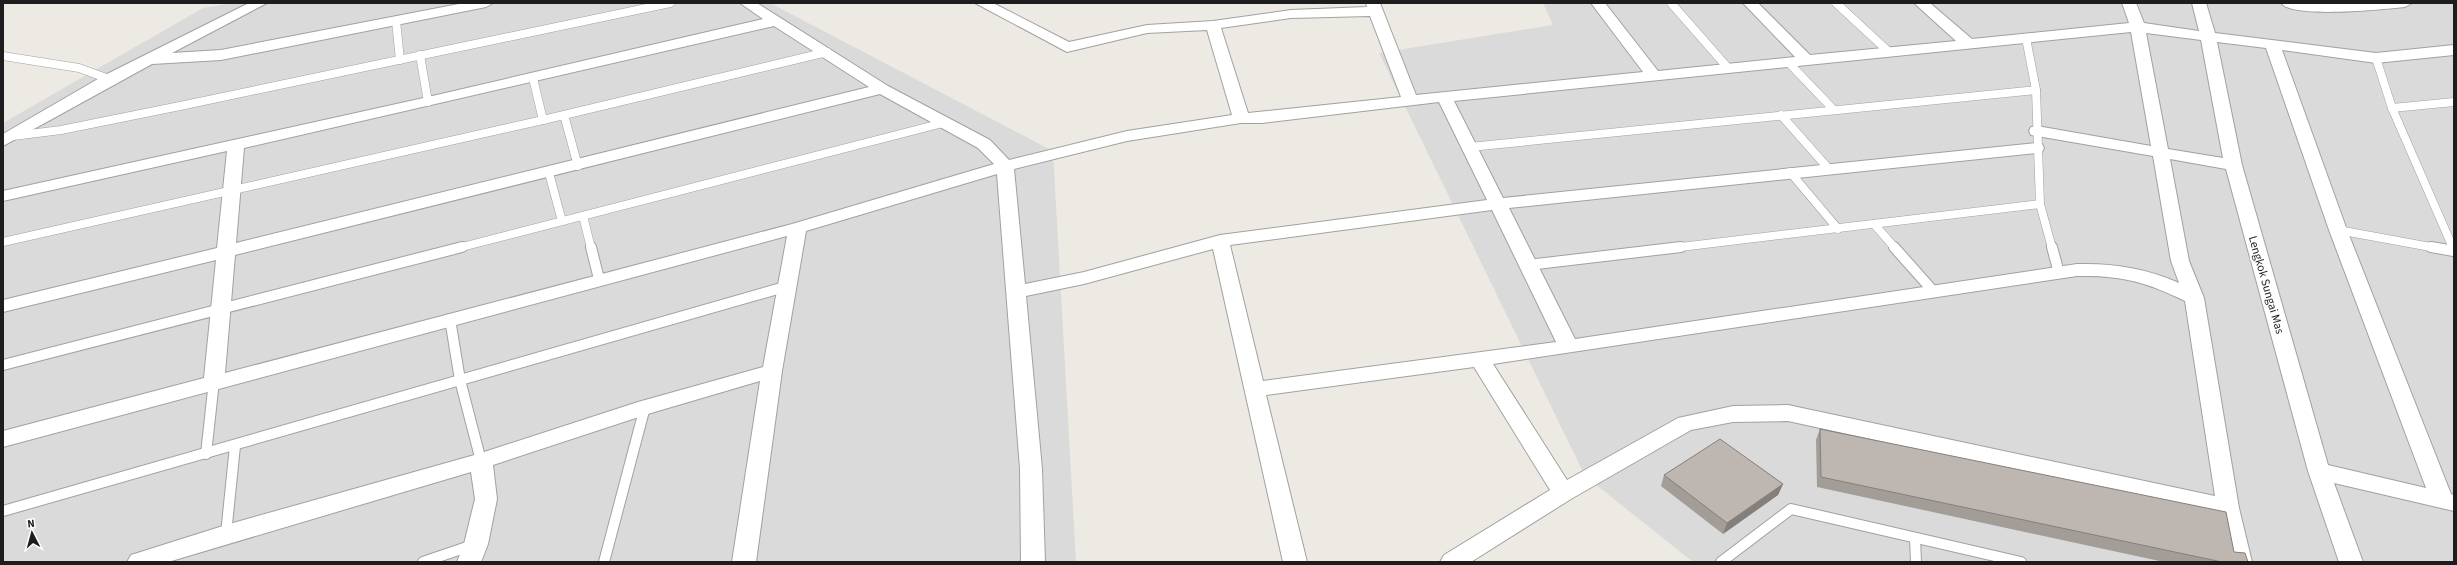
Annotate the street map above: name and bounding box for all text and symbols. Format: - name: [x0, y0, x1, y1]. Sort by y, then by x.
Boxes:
- street label: Lengkok Sungai Mas: [2244, 234, 2288, 336]
- north arrow: [12, 513, 52, 553]
- text: N: [27, 516, 35, 531]

